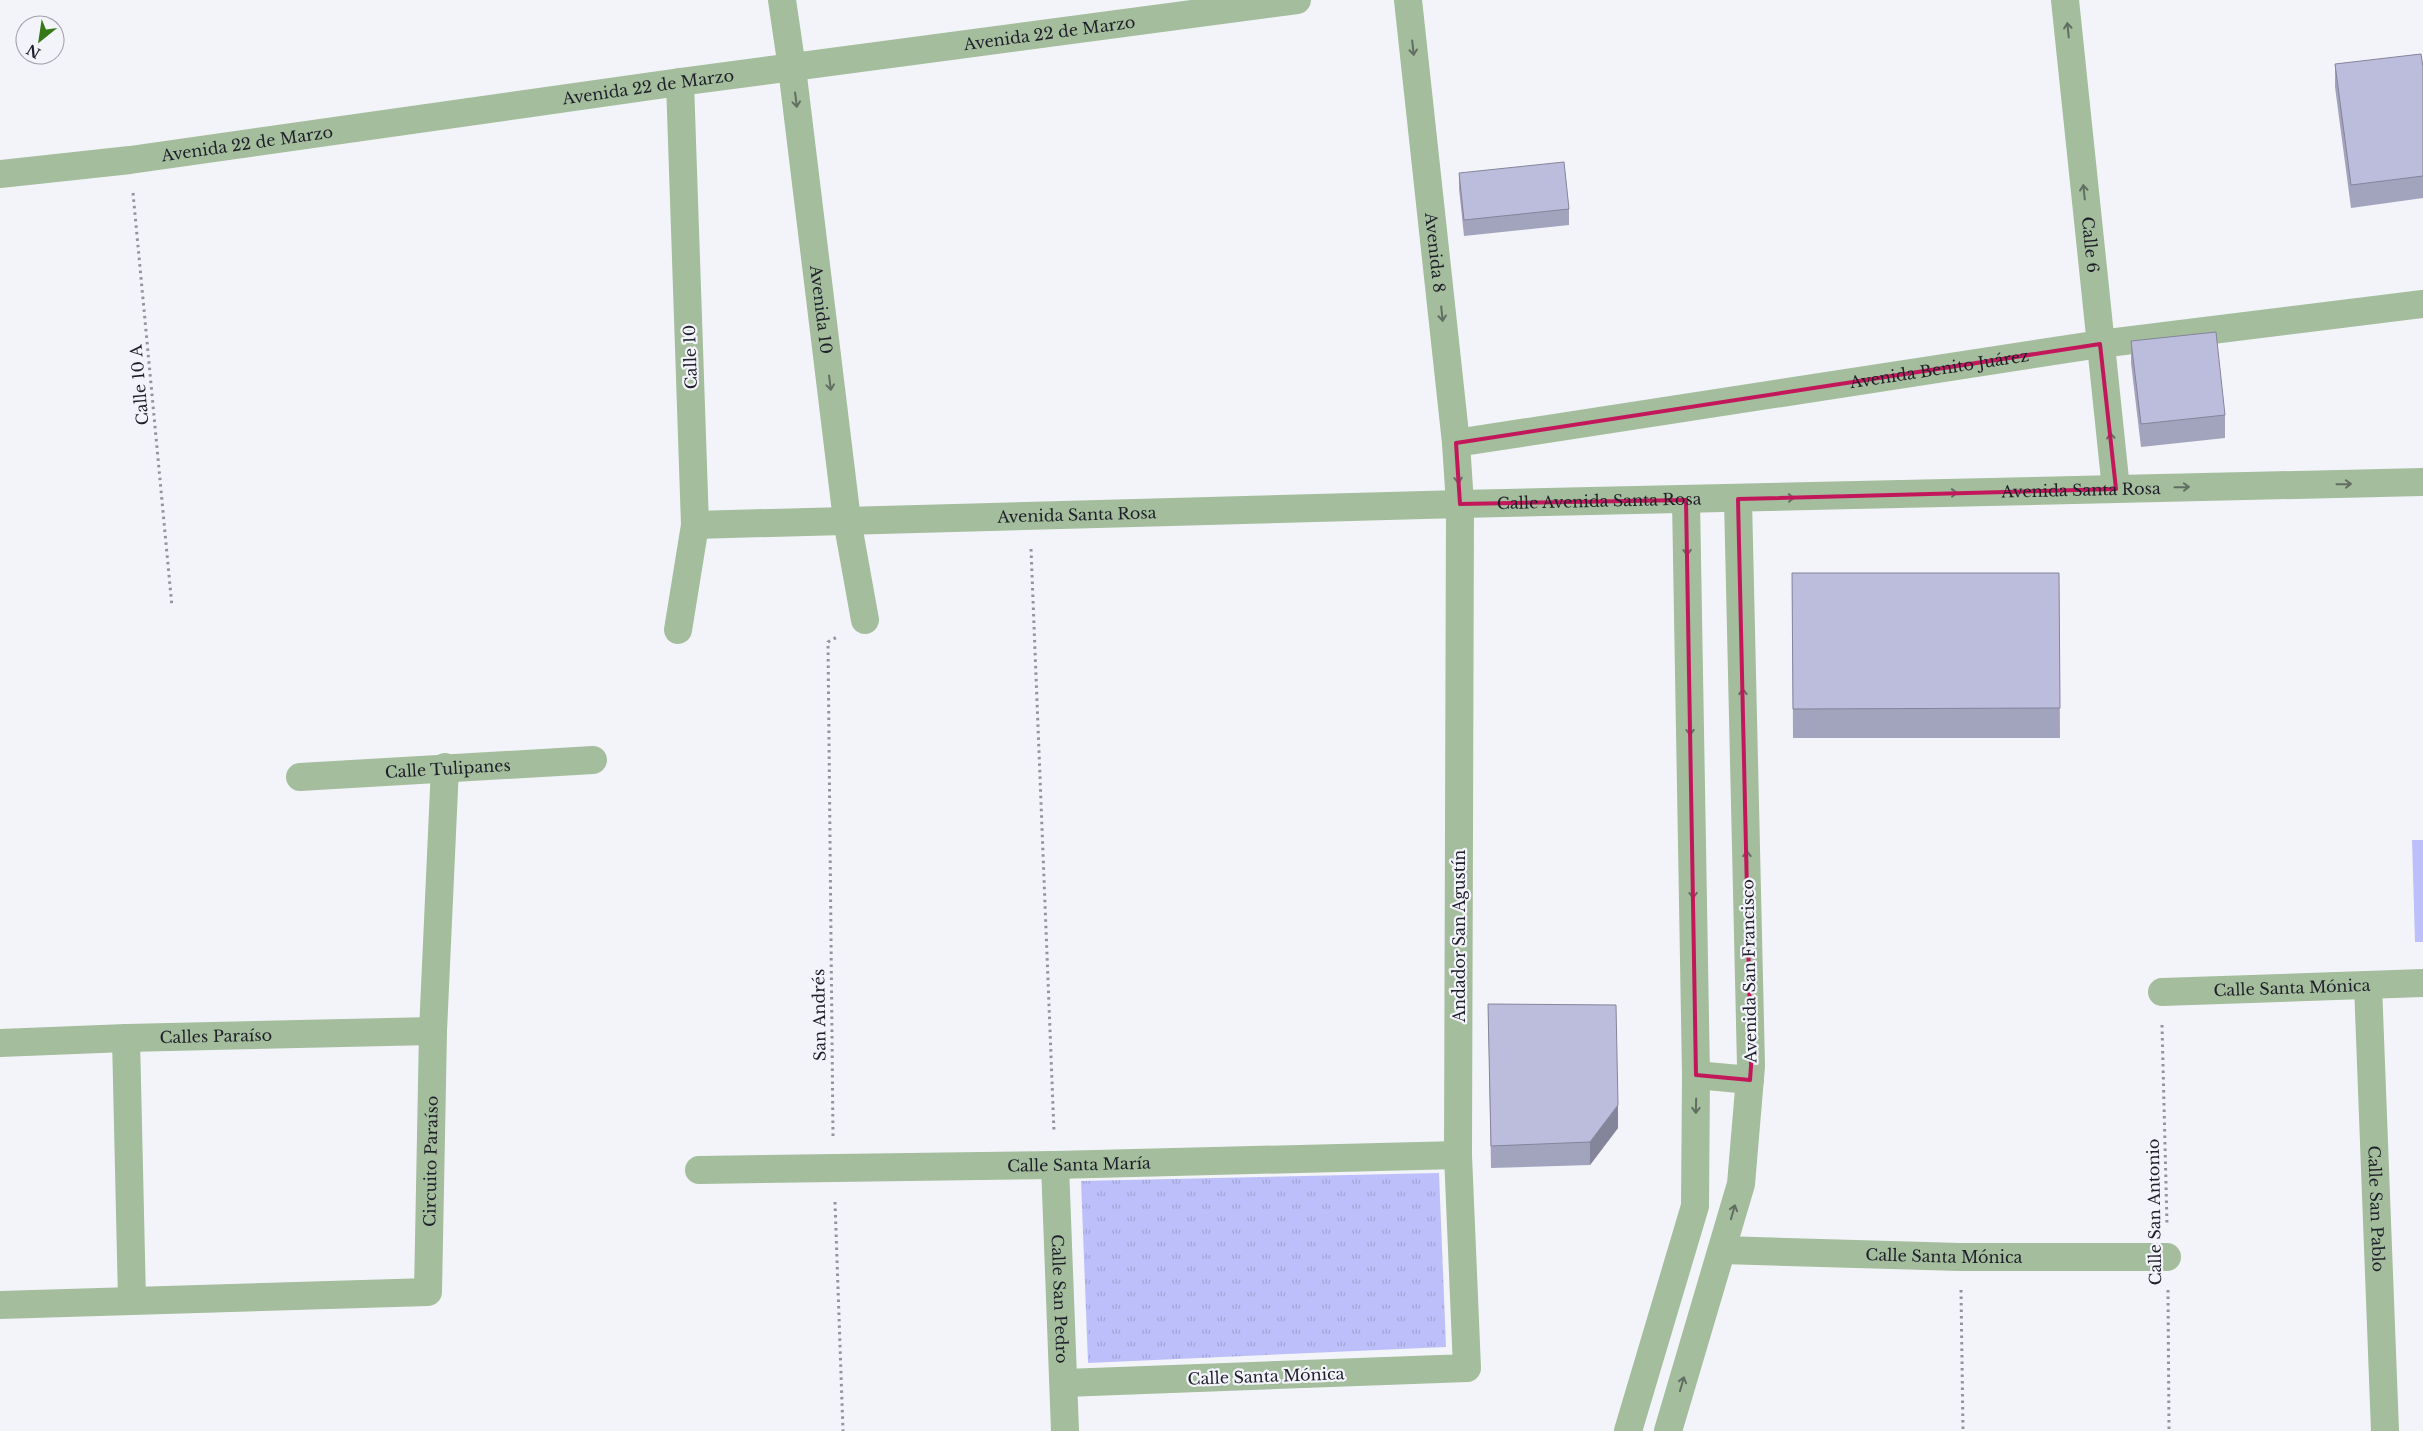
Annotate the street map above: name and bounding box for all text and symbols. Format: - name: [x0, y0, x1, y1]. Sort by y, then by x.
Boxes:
- street label: Avenida 22 de Marzo: [961, 12, 1137, 54]
- north arrow: [15, 15, 65, 65]
- one-way arrow: [2063, 23, 2073, 39]
- text: N: [23, 40, 44, 62]
- one-way arrow: [1408, 40, 1418, 56]
- street label: Avenida 22 de Marzo: [560, 65, 735, 109]
- one-way arrow: [791, 92, 801, 108]
- street label: Avenida 22 de Marzo: [159, 121, 334, 166]
- one-way arrow: [2079, 184, 2089, 200]
- street label: Avenida 8: [1421, 211, 1450, 294]
- street label: Calle 6: [2078, 216, 2103, 274]
- street label: Avenida 10: [806, 263, 837, 355]
- one-way arrow: [1437, 306, 1447, 322]
- street label: Calle 10: [679, 324, 701, 390]
- street label: Calle 10 A: [125, 343, 152, 426]
- street label: Avenida Benito Juárez: [1847, 345, 2030, 392]
- one-way arrow: [825, 375, 835, 391]
- one-way arrow: [2106, 433, 2116, 449]
- one-way arrow: [1454, 468, 1463, 484]
- street label: Avenida Santa Rosa: [2000, 478, 2161, 502]
- one-way arrow: [2336, 479, 2352, 489]
- one-way arrow: [2174, 483, 2190, 492]
- street label: Calle Avenida Santa Rosa: [1497, 488, 1702, 513]
- one-way arrow: [1941, 489, 1957, 498]
- one-way arrow: [1778, 493, 1795, 503]
- street label: Avenida Santa Rosa: [996, 502, 1157, 527]
- one-way arrow: [1682, 540, 1691, 556]
- one-way arrow: [1738, 688, 1748, 704]
- one-way arrow: [1685, 720, 1695, 736]
- street label: Calle Tulipanes: [384, 755, 511, 782]
- street label: Andador San Agustín: [1449, 850, 1469, 1023]
- one-way arrow: [1742, 850, 1751, 866]
- street label: Avenida San Francisco: [1737, 879, 1761, 1064]
- one-way arrow: [1688, 882, 1698, 899]
- street label: San Andrés: [808, 969, 830, 1061]
- street label: Calle Santa Mónica: [2213, 975, 2371, 1000]
- street label: Calles Paraíso: [159, 1025, 272, 1047]
- street label: Circuito Paraíso: [419, 1095, 442, 1227]
- one-way arrow: [1691, 1098, 1701, 1114]
- street label: Calle San Antonio: [2143, 1138, 2165, 1286]
- street label: Calle San Pablo: [2364, 1145, 2389, 1272]
- street label: Calle Santa María: [1007, 1153, 1151, 1176]
- one-way arrow: [1729, 1204, 1739, 1220]
- street label: Calle San Pedro: [1048, 1234, 1072, 1364]
- street label: Calle Santa Mónica: [1865, 1244, 2022, 1267]
- street label: Calle Santa Mónica: [1187, 1363, 1345, 1389]
- one-way arrow: [1678, 1377, 1688, 1393]

